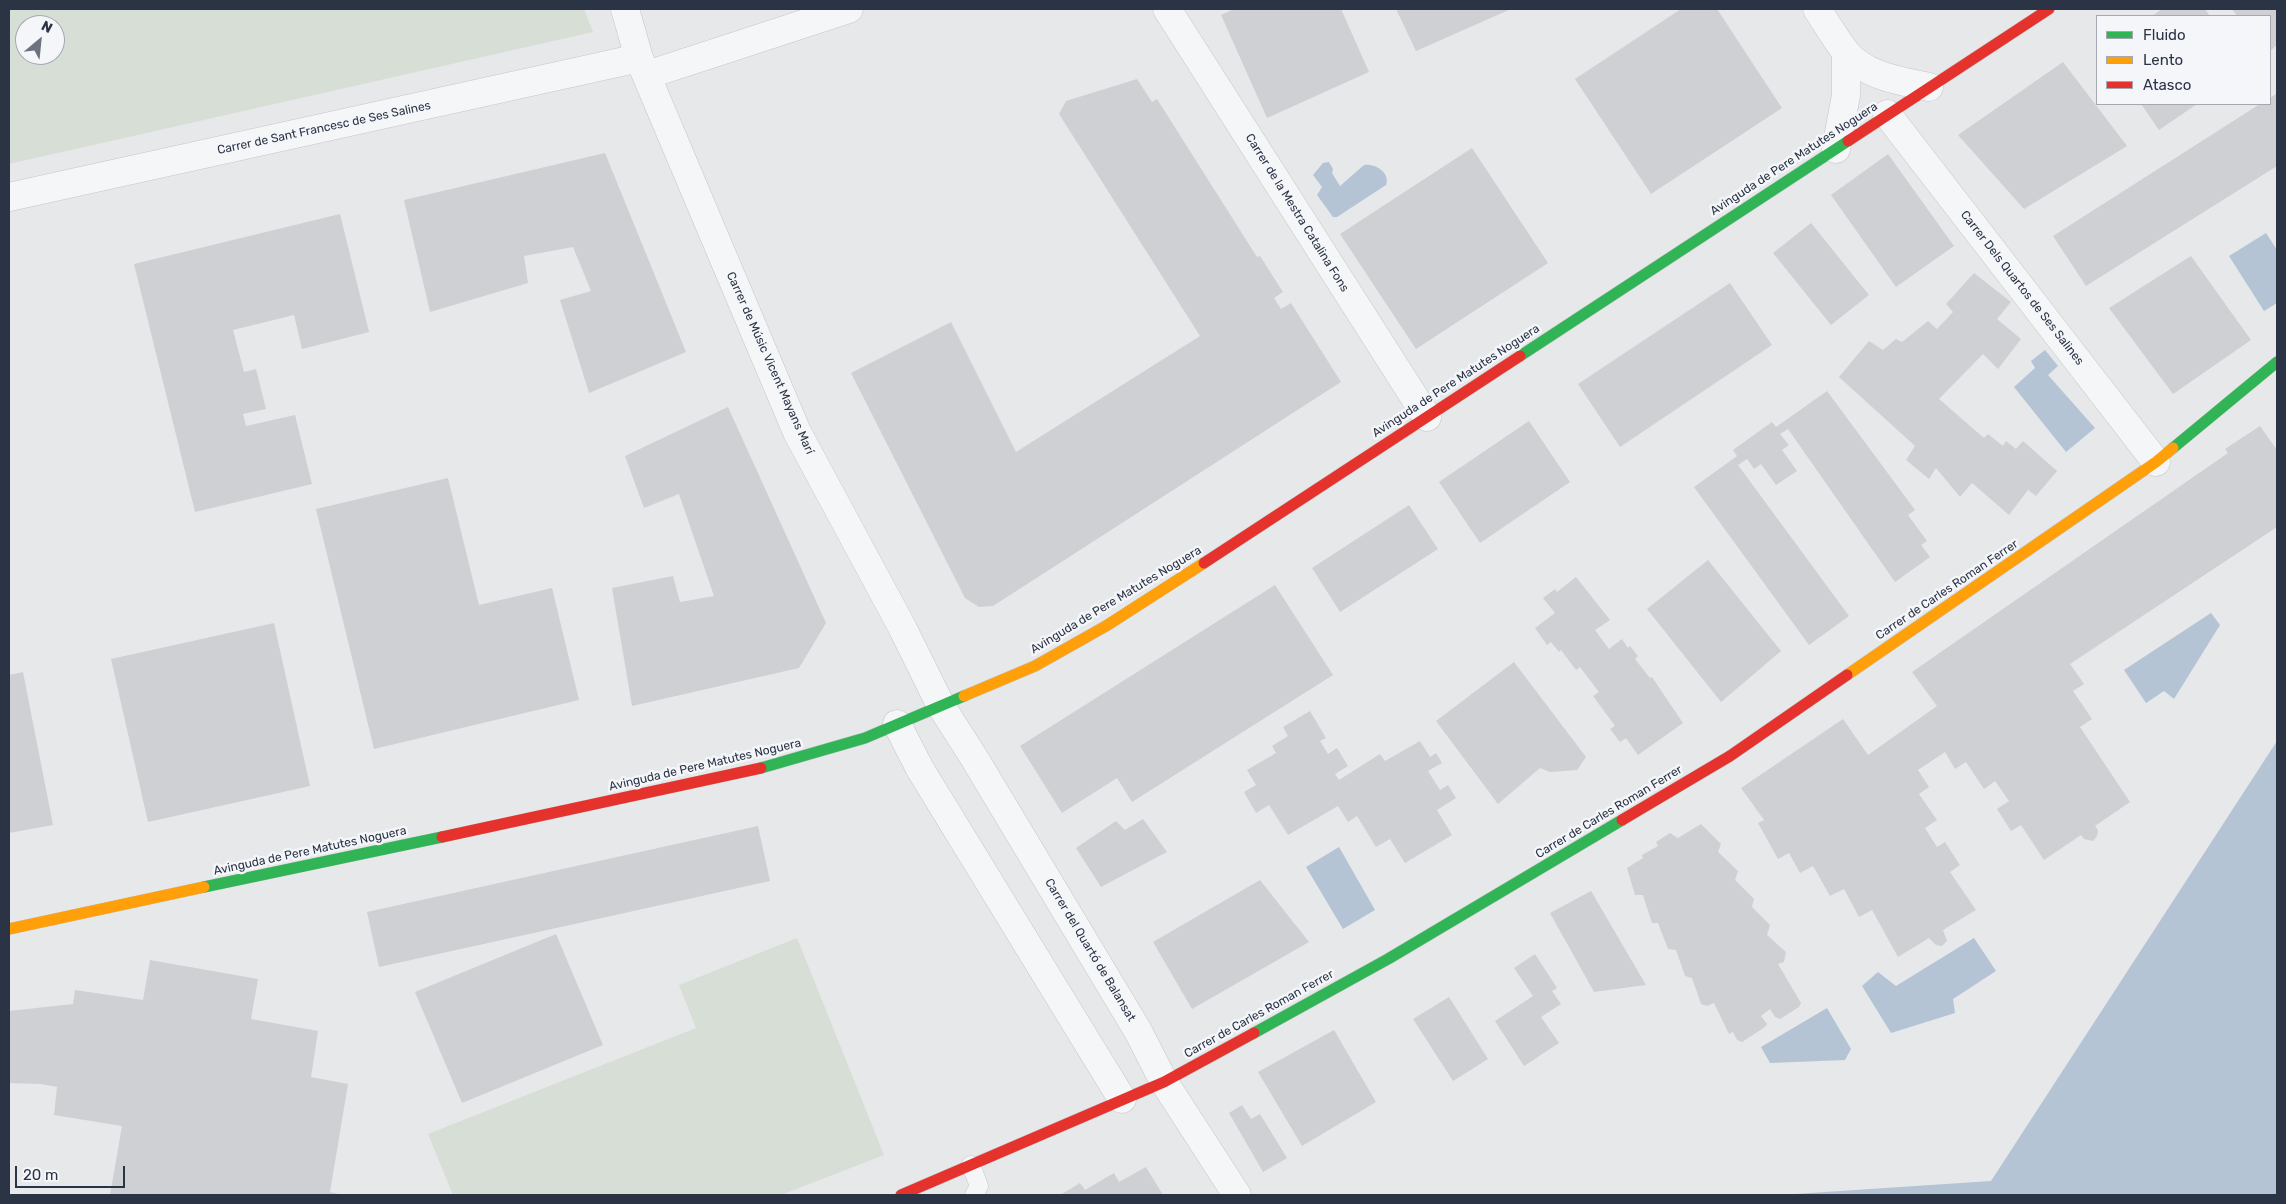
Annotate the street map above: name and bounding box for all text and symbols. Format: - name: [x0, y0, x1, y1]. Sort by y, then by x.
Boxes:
- north arrow: [15, 15, 65, 65]
- legend: [2096, 15, 2271, 105]
- text: N: [38, 17, 55, 37]
- text: Fluido: [2143, 26, 2186, 44]
- text: Lento: [2143, 51, 2183, 69]
- text: Atasco: [2143, 76, 2191, 94]
- street label: Carrer de Sant Francesc de Ses Salines: [216, 98, 432, 158]
- street label: Avinguda de Pere Matutes Noguera: [1708, 99, 1880, 219]
- street label: Carrer de la Mestra Catalina Fons: [1242, 131, 1352, 295]
- street label: Carrer Dels Quartos de Ses Salines: [1957, 208, 2087, 368]
- street label: Carrer de Músic Vicent Mayans Marí: [723, 270, 817, 456]
- street label: Avinguda de Pere Matutes Noguera: [1370, 321, 1542, 441]
- street label: Carrer de Carles Roman Ferrer: [1873, 537, 2021, 643]
- street label: Avinguda de Pere Matutes Noguera: [1028, 543, 1204, 657]
- street label: Avinguda de Pere Matutes Noguera: [608, 736, 802, 794]
- street label: Carrer de Carles Roman Ferrer: [1533, 762, 1685, 862]
- street label: Avinguda de Pere Matutes Noguera: [212, 824, 408, 878]
- street label: Carrer del Quartó de Balansat: [1042, 876, 1138, 1024]
- street label: Carrer de Carles Roman Ferrer: [1182, 967, 1336, 1061]
- scale bar: [18, 1156, 128, 1188]
- text: 20 m: [23, 1166, 58, 1184]

